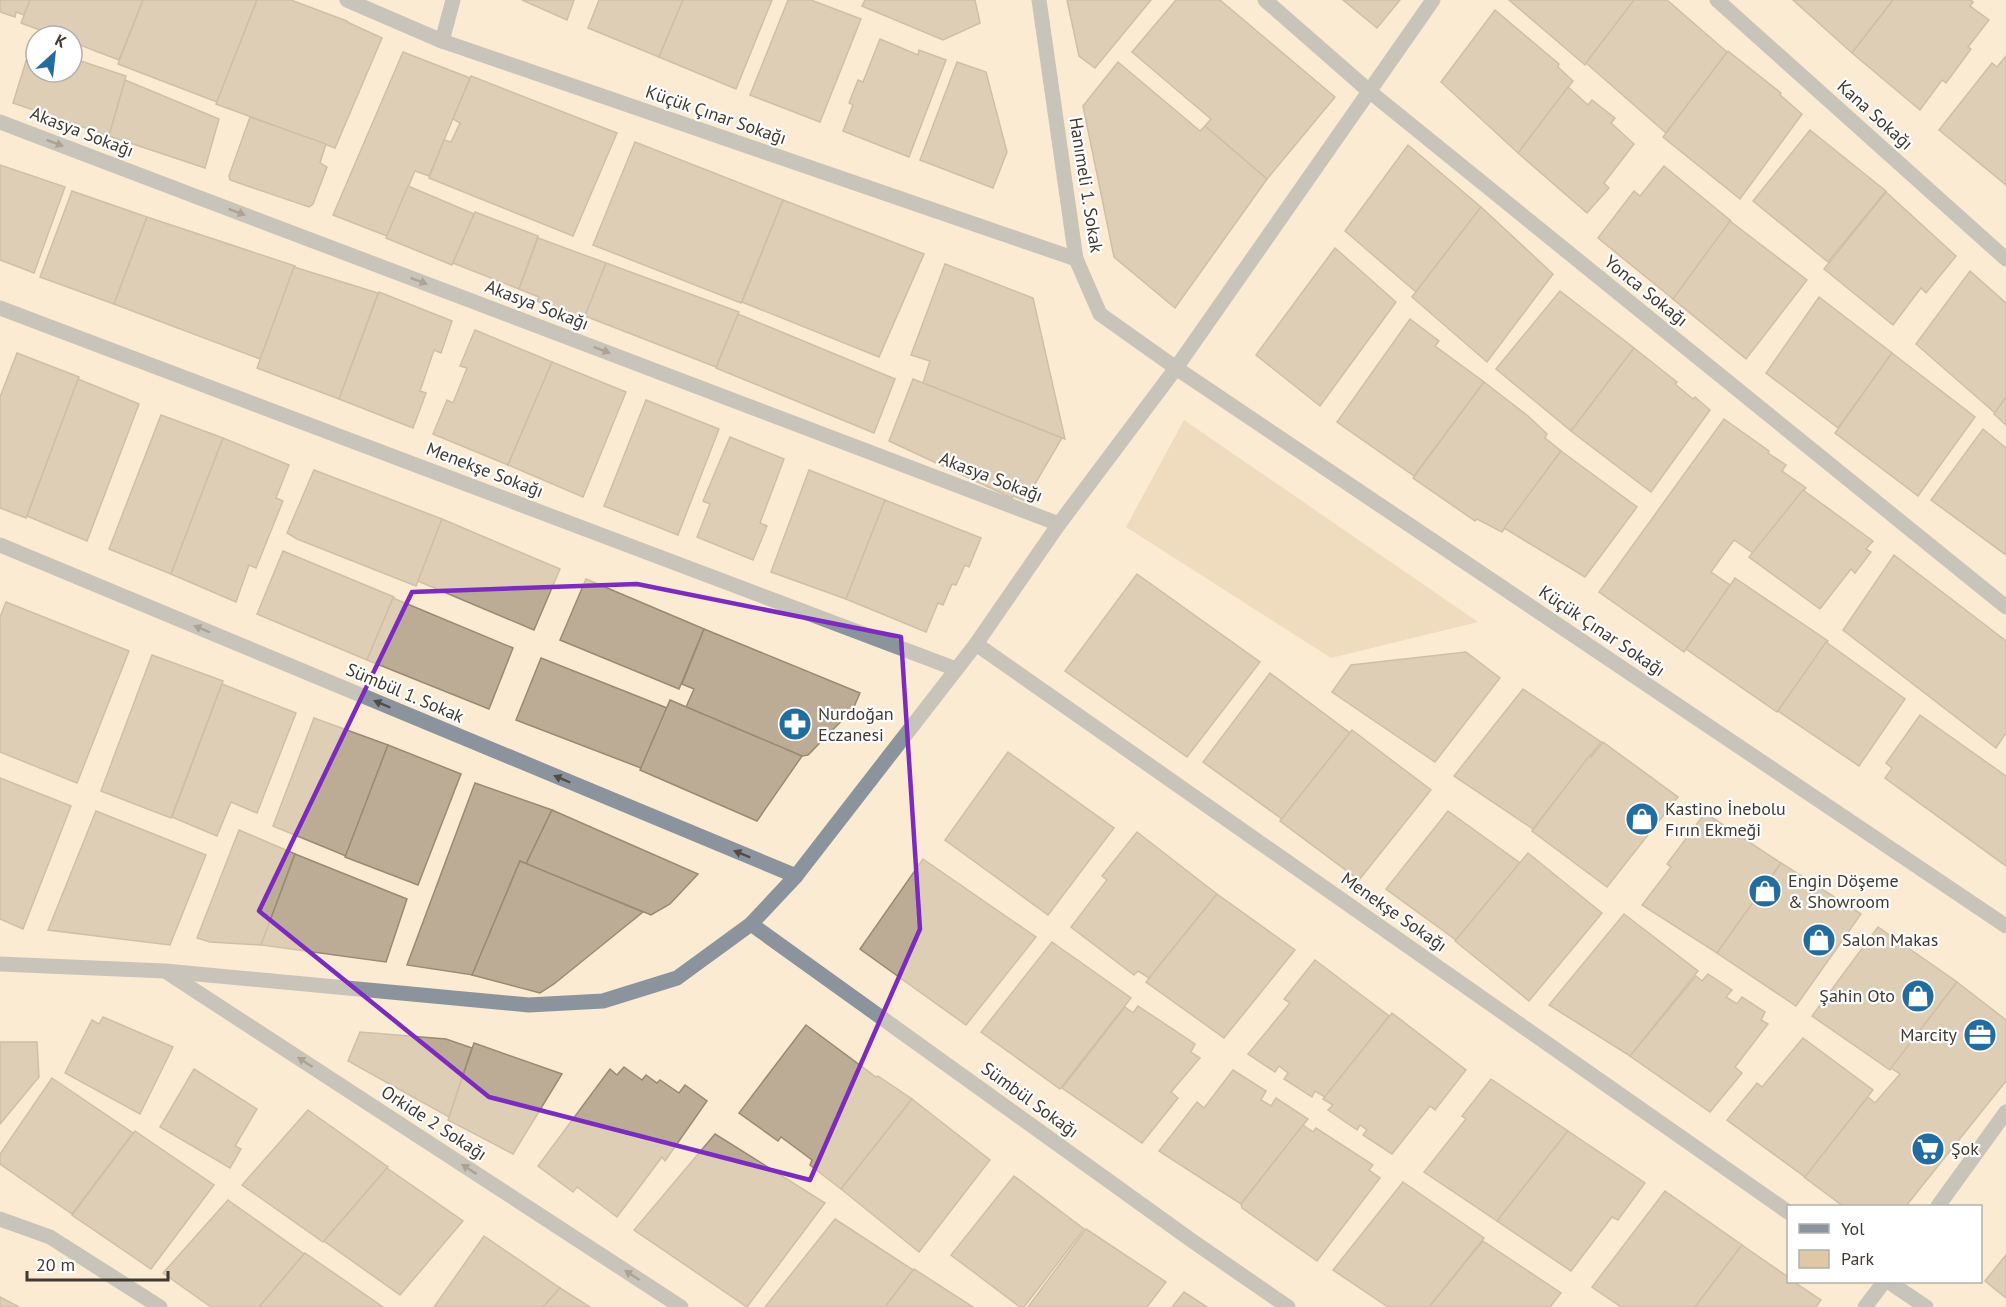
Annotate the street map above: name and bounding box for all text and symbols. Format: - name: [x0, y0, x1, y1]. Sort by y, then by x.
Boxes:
- north arrow: [24, 24, 84, 84]
- text: K: [52, 29, 70, 52]
- street label: Kana Sokağı: [1833, 75, 1918, 155]
- street label: Küçük Çınar Sokağı: [643, 80, 790, 149]
- street label: Akasya Sokağı: [27, 101, 137, 162]
- street label: Hanımeli 1. Sokak: [1064, 116, 1109, 255]
- one-way arrow: [46, 139, 64, 148]
- one-way arrow: [228, 208, 246, 217]
- street label: Yonca Sokağı: [1600, 250, 1693, 331]
- street label: Akasya Sokağı: [482, 274, 592, 335]
- one-way arrow: [410, 277, 428, 287]
- one-way arrow: [593, 346, 611, 356]
- street label: Menekşe Sokağı: [423, 437, 547, 502]
- street label: Akasya Sokağı: [936, 446, 1046, 507]
- street label: Küçük Çınar Sokağı: [1535, 580, 1670, 681]
- one-way arrow: [193, 624, 211, 633]
- street label: Sümbül 1. Sokak: [343, 657, 468, 728]
- one-way arrow: [373, 699, 391, 708]
- place label: Nurdoğan Eczanesi: [818, 702, 894, 746]
- pharmacy icon: Nurdoğan Eczanesi: [777, 706, 813, 742]
- one-way arrow: [553, 774, 571, 783]
- place label: Kastino İnebolu Fırın Ekmeği: [1665, 797, 1786, 841]
- shop icon: Kastino İnebolu Fırın Ekmeği: [1624, 801, 1660, 837]
- one-way arrow: [733, 849, 751, 858]
- street label: Menekşe Sokağı: [1337, 867, 1452, 957]
- place label: Engin Döşeme & Showroom: [1788, 869, 1899, 913]
- shop icon: Engin Döşeme & Showroom: [1747, 873, 1783, 909]
- shop icon: Salon Makas: [1801, 922, 1837, 958]
- place label: Salon Makas: [1842, 928, 1938, 951]
- shop icon: Şahin Oto: [1900, 978, 1936, 1014]
- place label: Şahin Oto: [1819, 984, 1895, 1007]
- office icon: Marcity: [1962, 1017, 1998, 1053]
- place label: Marcity: [1900, 1023, 1958, 1046]
- one-way arrow: [297, 1057, 313, 1068]
- street label: Sümbül Sokağı: [977, 1057, 1083, 1143]
- street label: Orkide 2 Sokağı: [377, 1080, 491, 1165]
- supermarket icon: Şok: [1910, 1131, 1946, 1167]
- place label: Şok: [1951, 1137, 1979, 1160]
- one-way arrow: [460, 1163, 477, 1174]
- legend: [1787, 1205, 1982, 1283]
- text: Yol: [1841, 1217, 1865, 1240]
- scale bar: [27, 1244, 168, 1282]
- text: Park: [1841, 1247, 1874, 1270]
- text: 20 m: [36, 1253, 75, 1276]
- one-way arrow: [624, 1270, 640, 1281]

